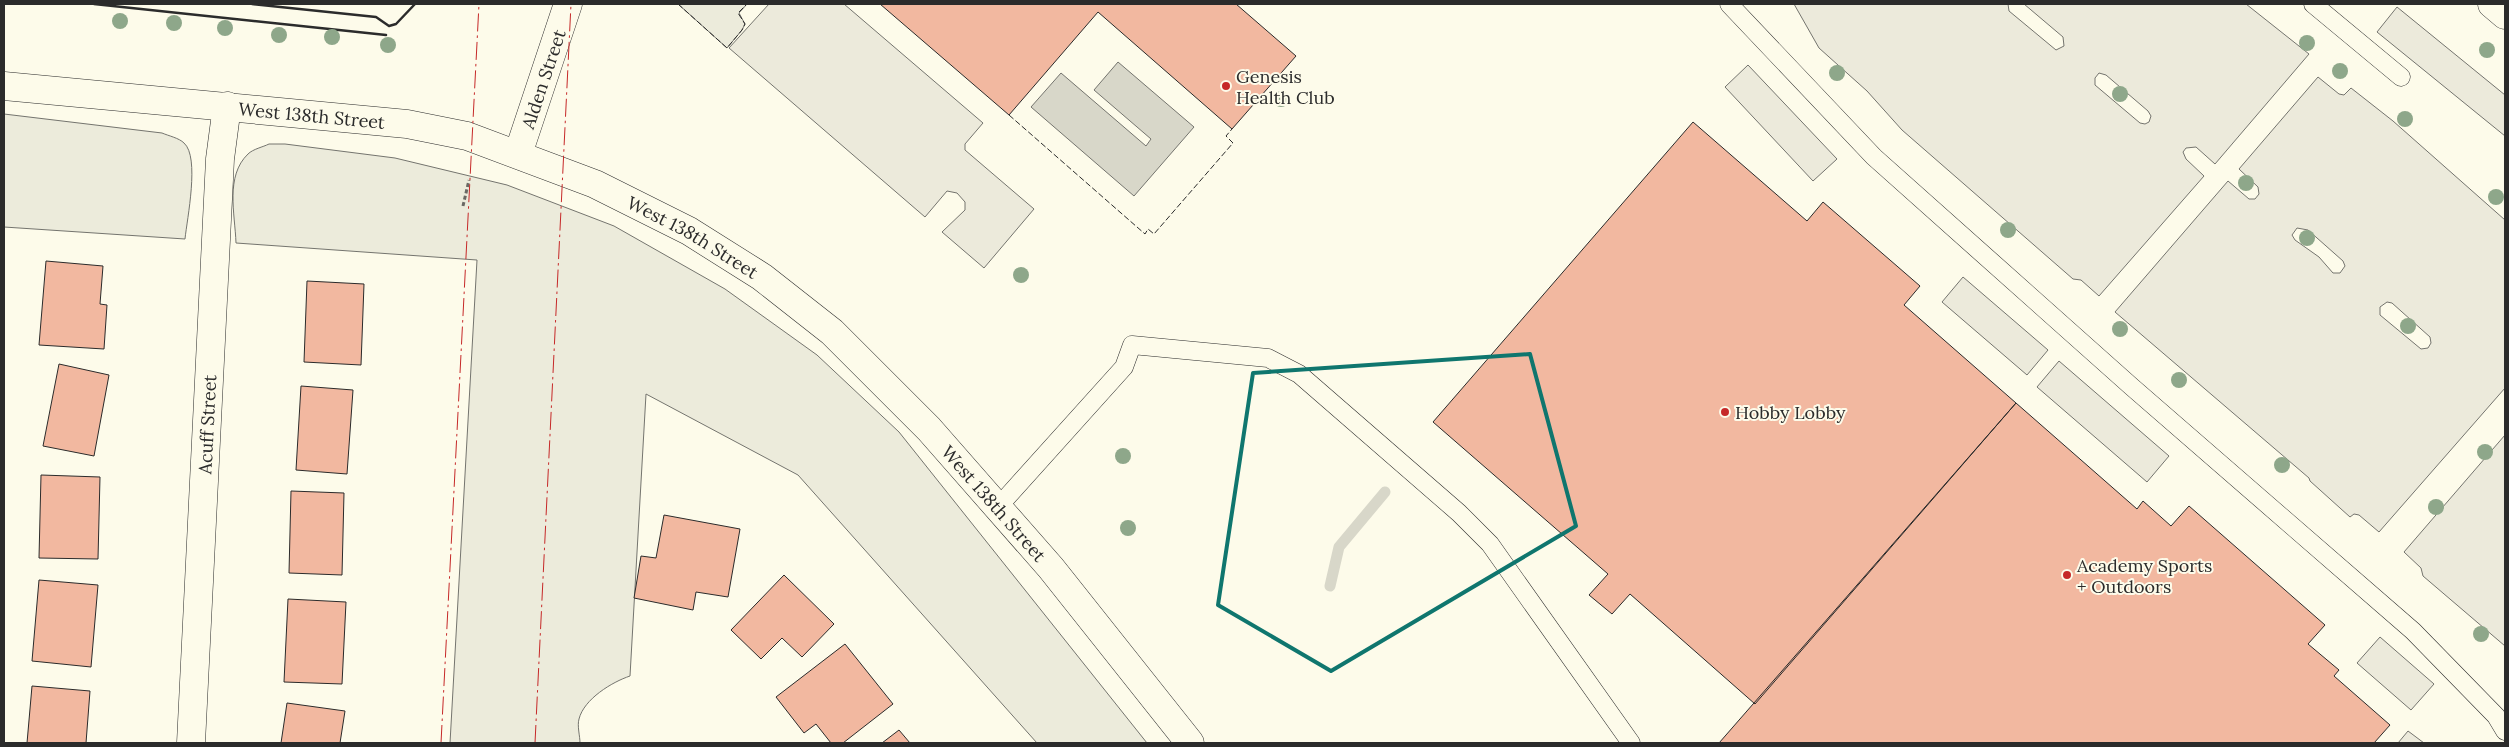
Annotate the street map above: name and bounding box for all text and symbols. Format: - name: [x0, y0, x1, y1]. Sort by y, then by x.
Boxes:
- street label: Alden Street: [515, 26, 570, 133]
- place label: Genesis Health Club: [1236, 65, 1335, 109]
- marker: Genesis Health Club: [1220, 80, 1232, 92]
- street label: West 138th Street: [237, 97, 386, 133]
- street label: West 138th Street: [624, 191, 763, 283]
- street label: Acuff Street: [193, 374, 221, 476]
- place label: Hobby Lobby: [1735, 401, 1846, 424]
- marker: Hobby Lobby: [1719, 406, 1731, 418]
- street label: West 138th Street: [937, 440, 1051, 566]
- place label: Academy Sports + Outdoors: [2076, 554, 2212, 598]
- marker: Academy Sports + Outdoors: [2061, 569, 2073, 581]

